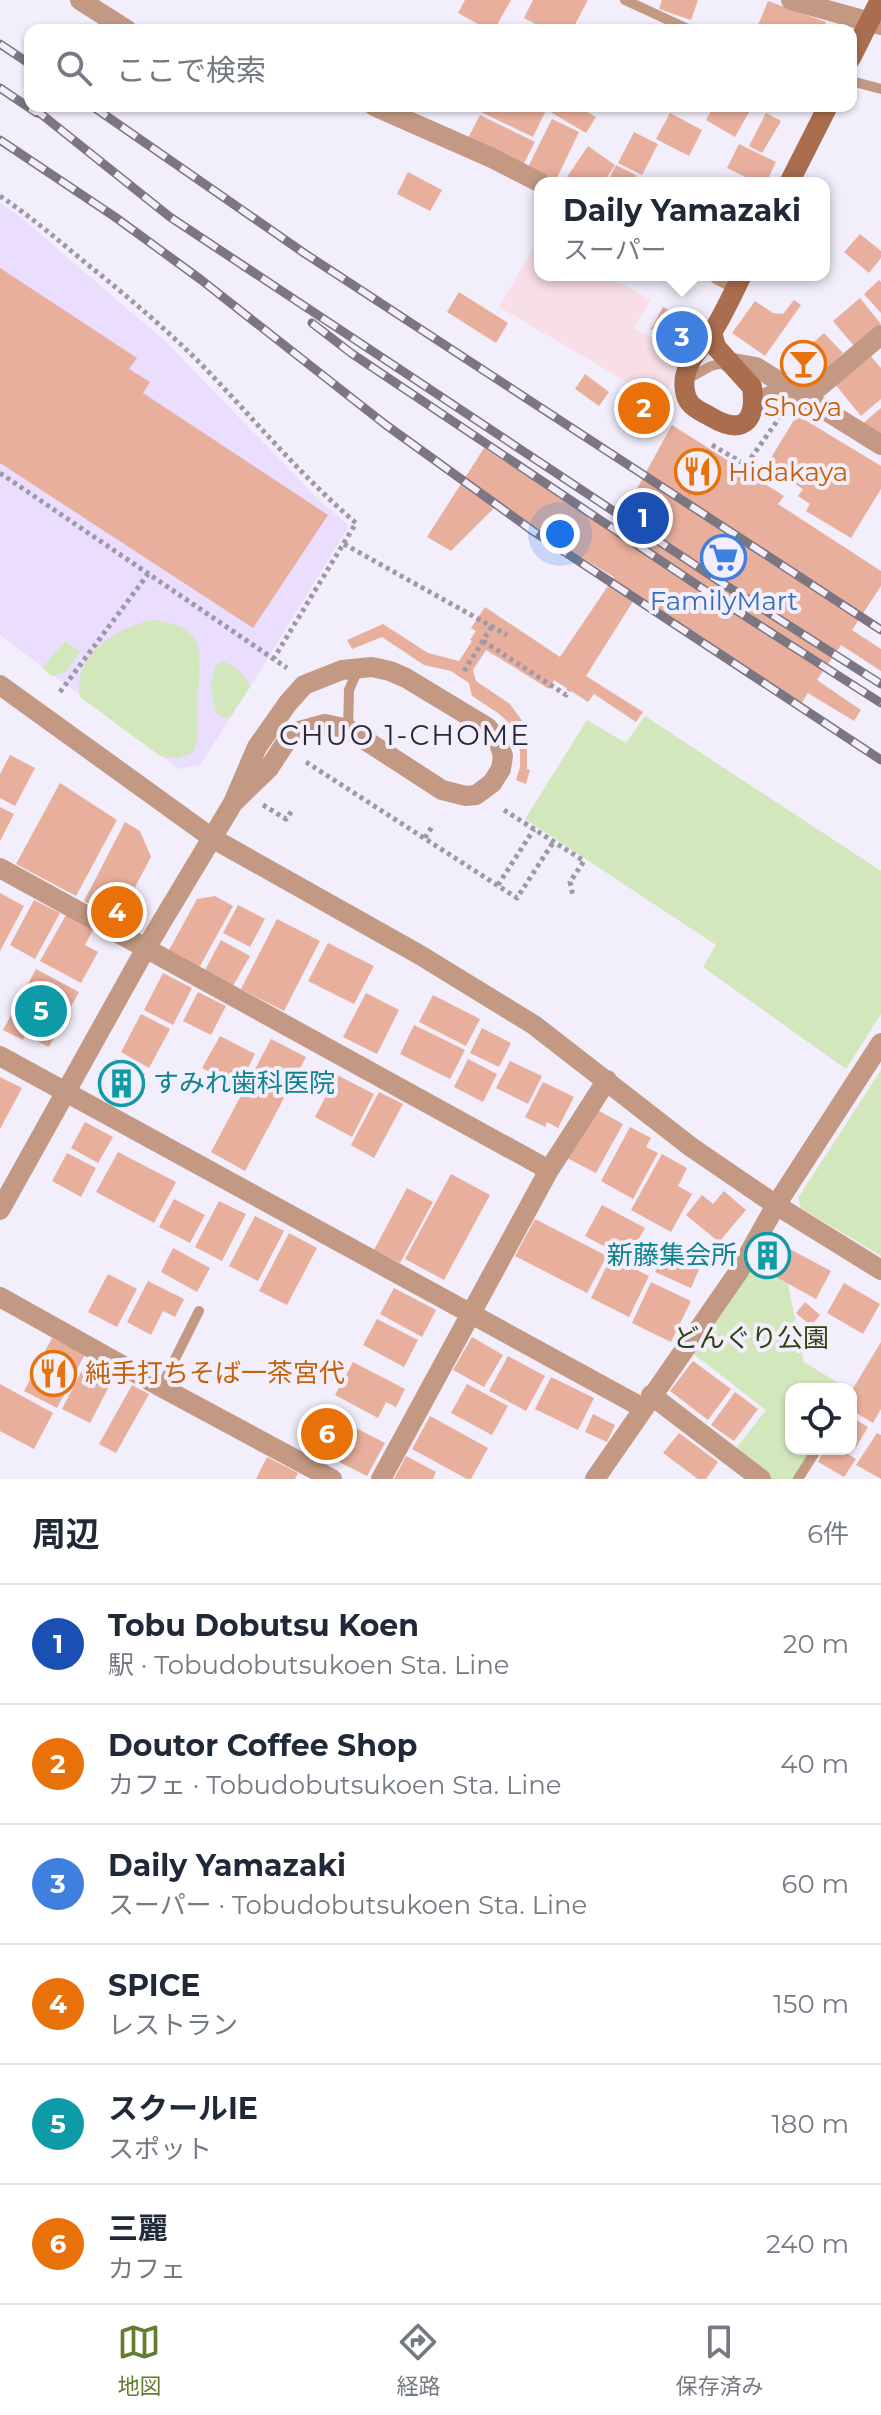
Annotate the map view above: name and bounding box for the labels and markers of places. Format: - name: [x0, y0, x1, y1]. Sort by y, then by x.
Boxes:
- pin: 3: [656, 307, 708, 367]
- bar icon: Shoya: [779, 340, 827, 388]
- pin: 2: [618, 378, 670, 438]
- place label: Shoya: [764, 391, 842, 423]
- restaurant icon: Hidakaya: [673, 448, 721, 496]
- place label: Hidakaya: [728, 456, 848, 488]
- pin: 1: [617, 488, 669, 548]
- supermarket icon: FamilyMart: [700, 534, 748, 582]
- place label: FamilyMart: [650, 585, 798, 617]
- pin: 4: [91, 882, 143, 942]
- pin: 5: [15, 981, 67, 1041]
- building icon: すみれ歯科医院: [98, 1059, 146, 1107]
- place label: すみれ歯科医院: [153, 1067, 335, 1099]
- building icon: 新藤集会所: [744, 1231, 792, 1279]
- place label: 新藤集会所: [607, 1239, 737, 1271]
- restaurant icon: 純手打ちそば一茶宮代: [30, 1349, 78, 1397]
- place label: 純手打ちそば一茶宮代: [85, 1357, 345, 1389]
- pin: 6: [301, 1404, 353, 1464]

